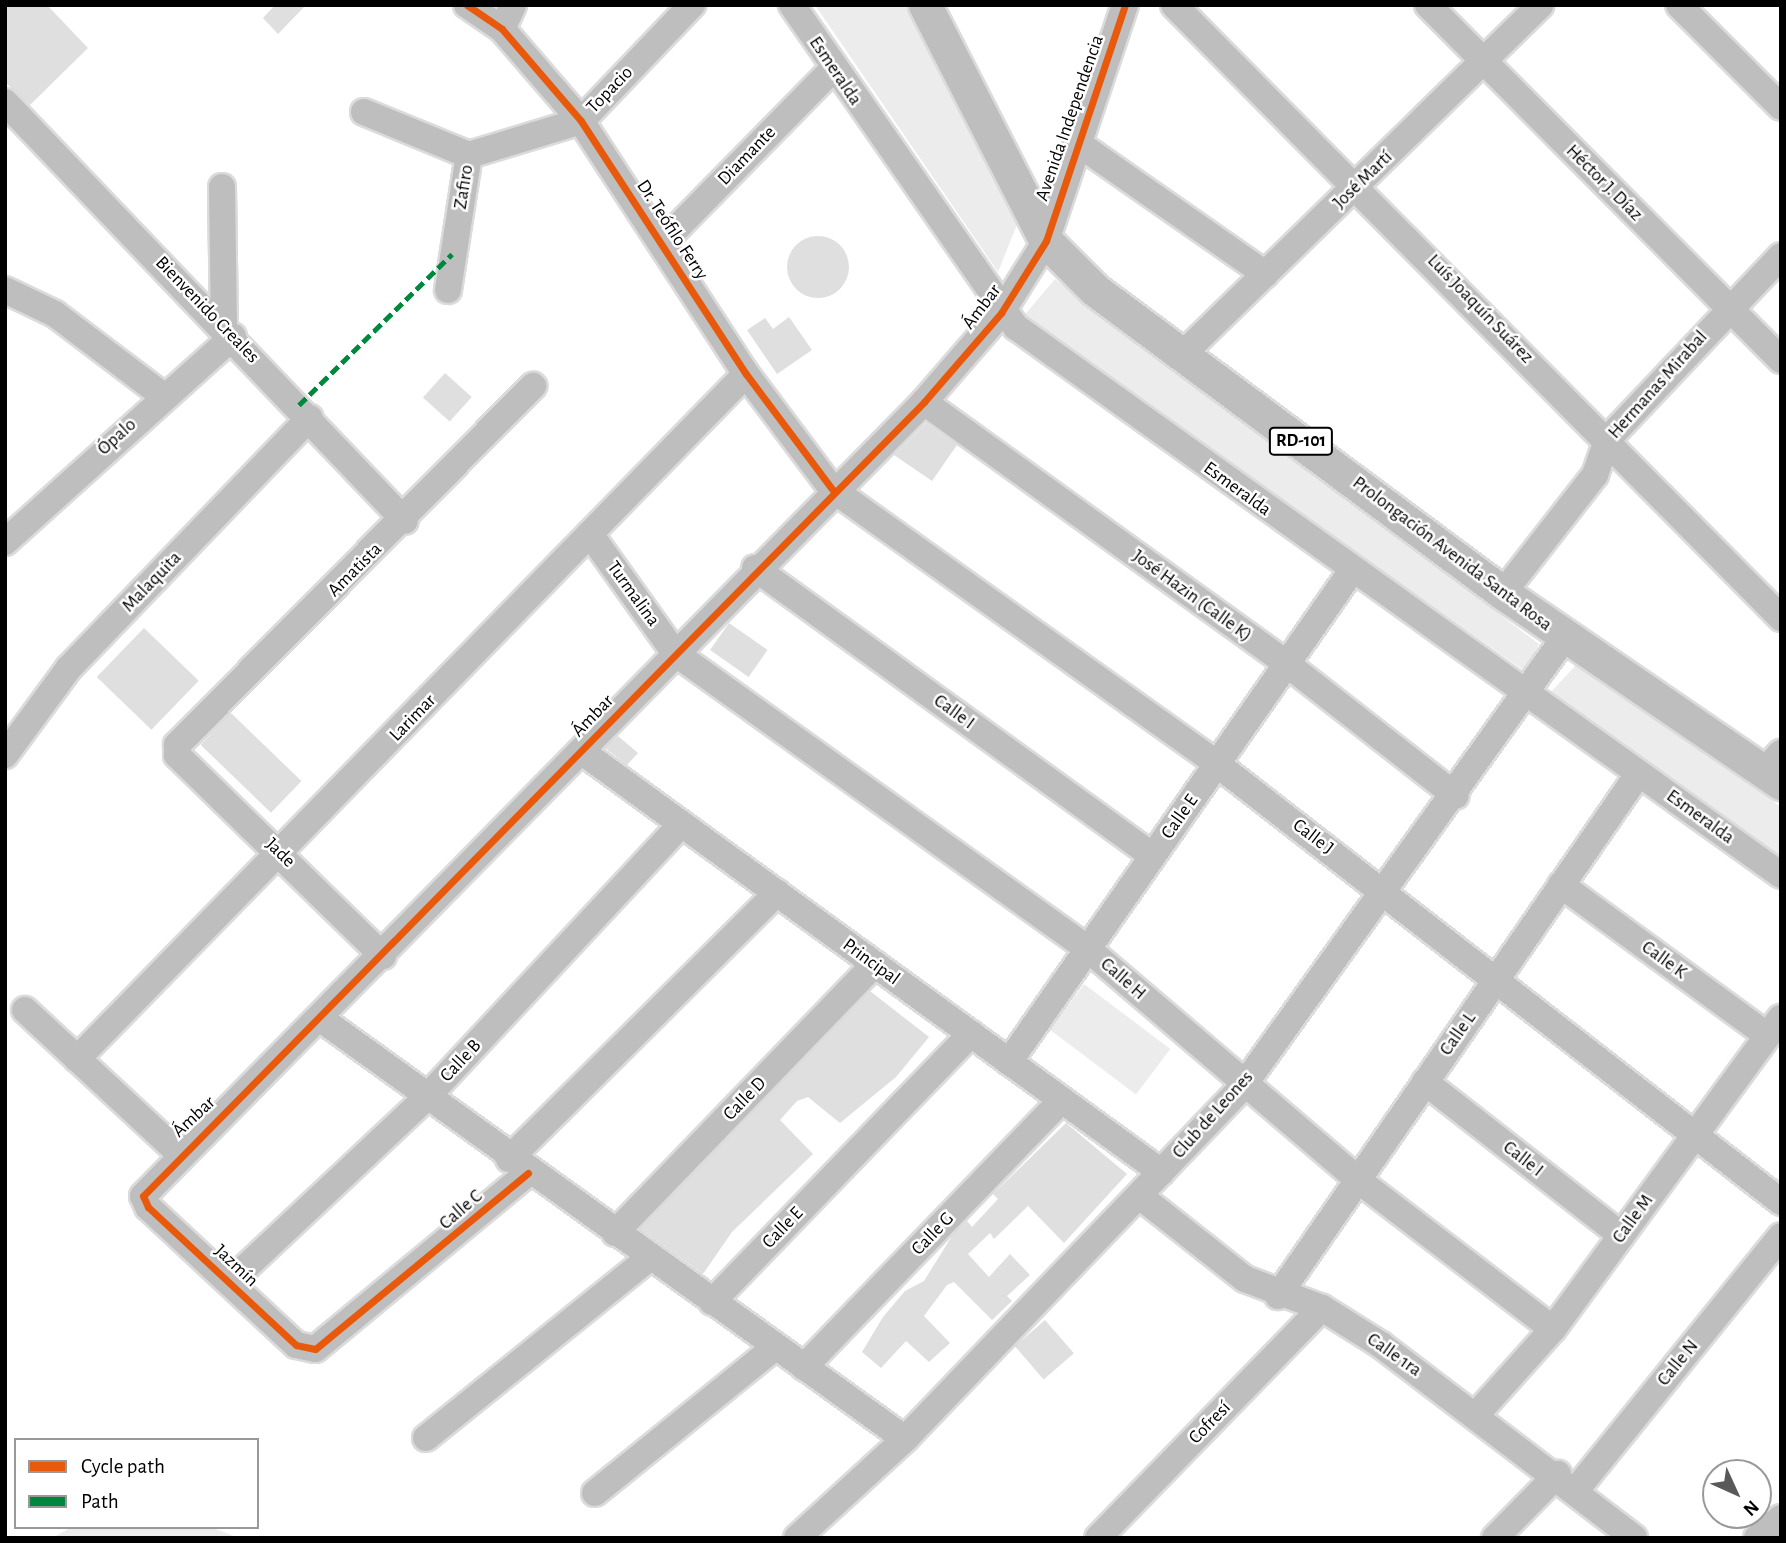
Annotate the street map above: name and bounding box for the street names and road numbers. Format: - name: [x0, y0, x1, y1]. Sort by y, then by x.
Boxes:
- street label: Esmeralda: [804, 32, 866, 110]
- street label: Avenida Independencia: [1031, 32, 1109, 204]
- street label: Topacio: [582, 62, 638, 118]
- street label: Diamante: [713, 122, 781, 190]
- street label: Héctor J. Díaz: [1561, 140, 1647, 226]
- street label: José Martí: [1328, 146, 1398, 214]
- street label: Zafiro: [449, 163, 479, 211]
- street label: Dr. Teófilo Ferry: [631, 176, 713, 284]
- street label: Luís Joaquín Suárez: [1422, 250, 1538, 368]
- street label: Bienvenido Creales: [150, 252, 264, 368]
- street label: Ámbar: [958, 280, 1006, 334]
- street label: Hermanas Mirabal: [1603, 326, 1713, 444]
- street label: Ópalo: [93, 414, 141, 460]
- road number: RD-101: [1268, 426, 1334, 456]
- street label: Esmeralda: [1199, 457, 1275, 521]
- street label: Prolongación Avenida Santa Rosa: [1348, 472, 1556, 636]
- street label: Amatista: [323, 538, 387, 602]
- street label: José Hazin (Calle K): [1128, 545, 1256, 647]
- street label: Malaquita: [117, 547, 187, 617]
- street label: Turmalina: [602, 557, 664, 631]
- street label: Larimar: [385, 690, 441, 746]
- street label: Ámbar: [567, 690, 619, 742]
- street label: Calle I: [929, 690, 979, 734]
- street label: Esmeralda: [1662, 785, 1738, 849]
- street label: Calle E: [1157, 790, 1203, 844]
- street label: Calle J: [1288, 814, 1338, 860]
- street label: Jade: [260, 833, 300, 873]
- street label: Principal: [838, 934, 904, 990]
- street label: Calle K: [1637, 936, 1691, 984]
- street label: Calle H: [1096, 953, 1150, 1005]
- street label: Calle L: [1435, 1008, 1481, 1060]
- street label: Calle B: [436, 1035, 486, 1087]
- street label: Club de Leones: [1168, 1066, 1258, 1164]
- street label: Calle D: [719, 1072, 771, 1126]
- street label: Ámbar: [168, 1091, 220, 1143]
- street label: Calle I: [1498, 1136, 1548, 1182]
- street label: Calle C: [435, 1185, 487, 1235]
- street label: Calle M: [1608, 1190, 1658, 1248]
- street label: Calle E: [758, 1202, 808, 1254]
- street label: Calle G: [907, 1208, 959, 1260]
- street label: Jazmín: [209, 1240, 263, 1292]
- street label: Calle 1ra: [1362, 1328, 1426, 1382]
- street label: Calle N: [1652, 1335, 1704, 1391]
- street label: Cofresí: [1184, 1397, 1236, 1449]

